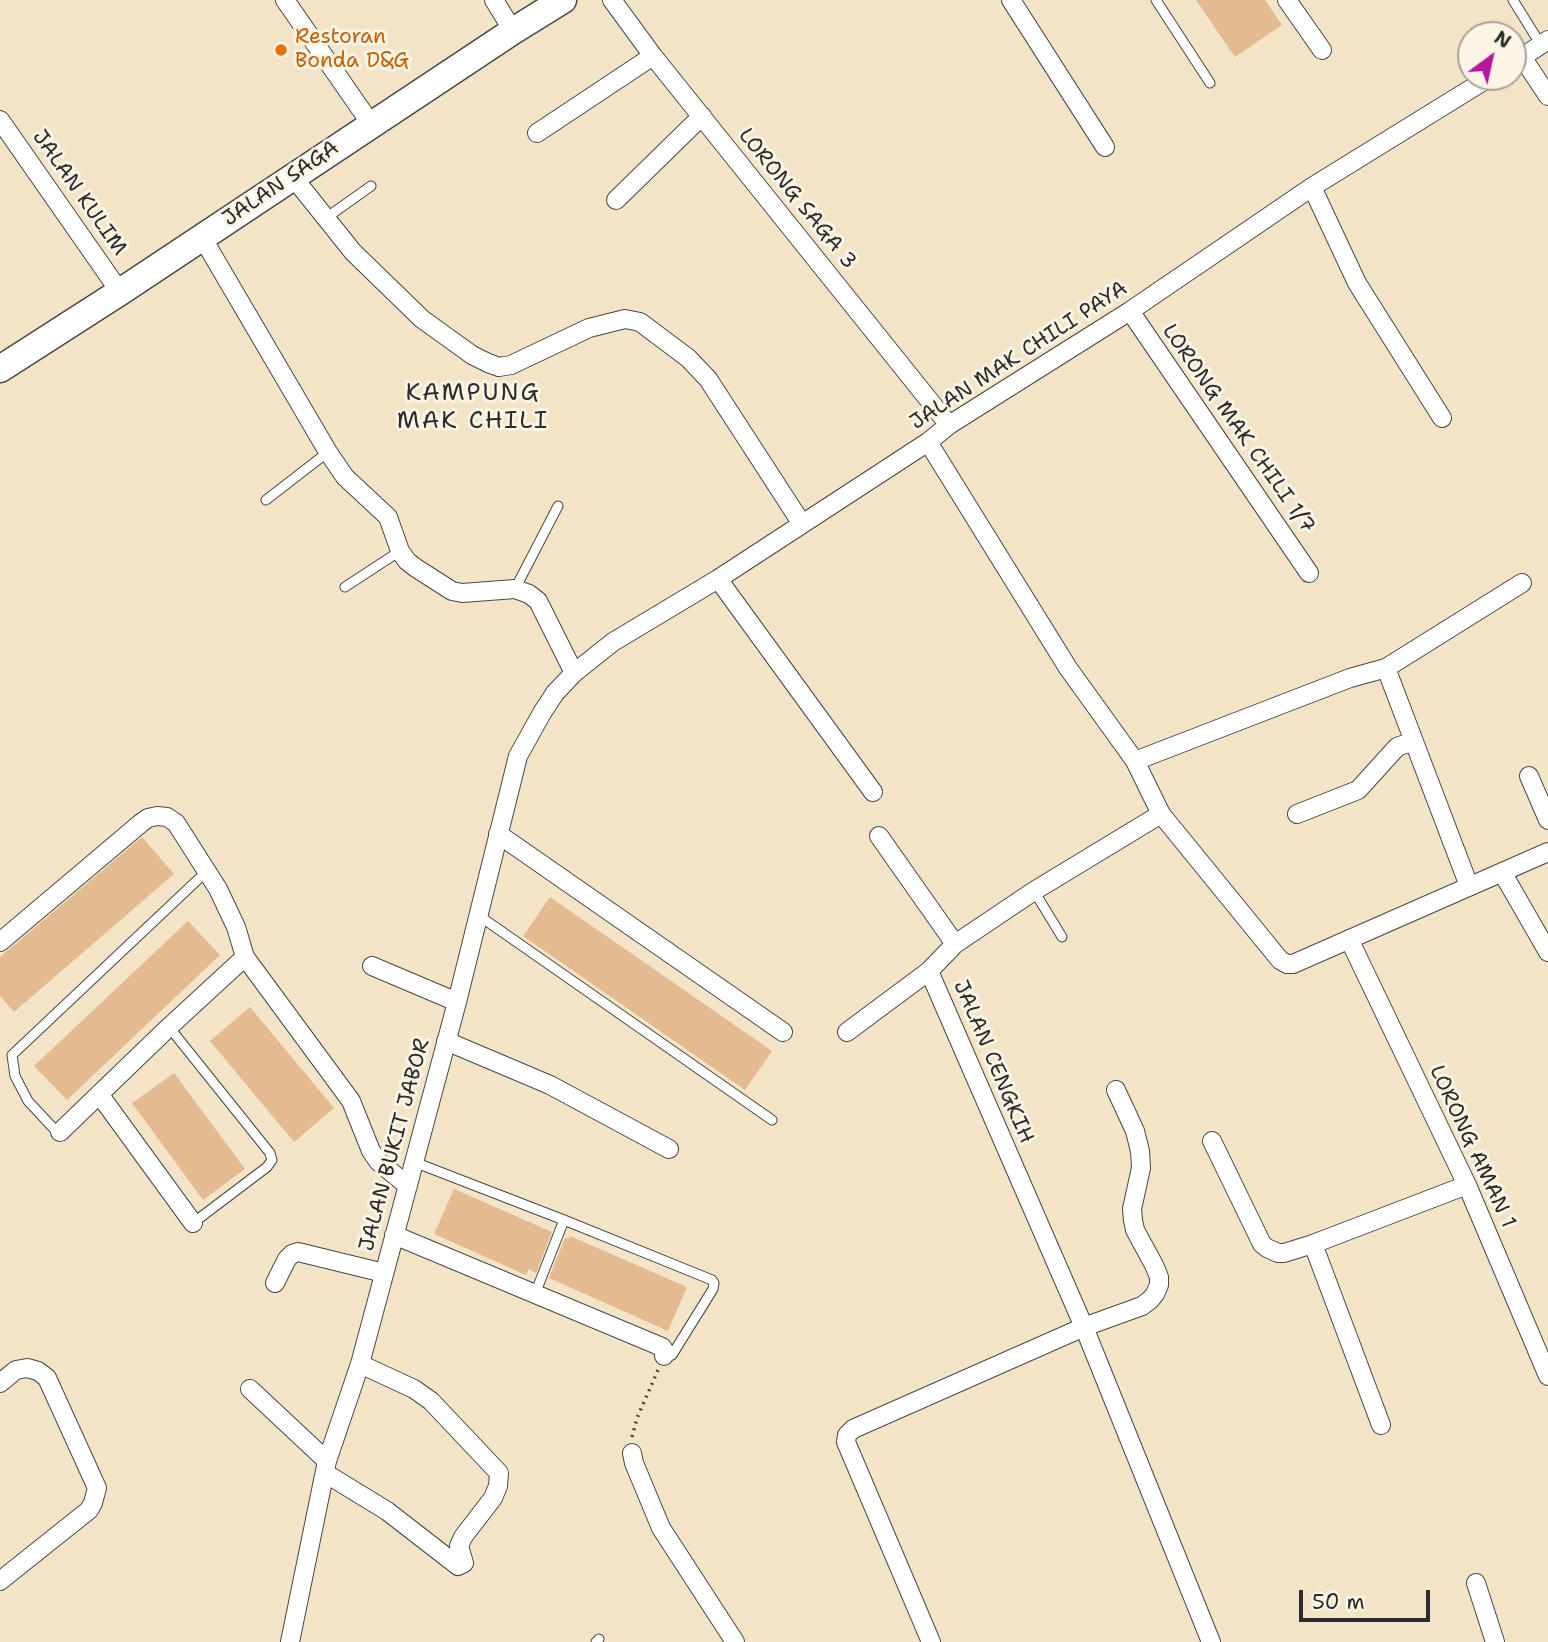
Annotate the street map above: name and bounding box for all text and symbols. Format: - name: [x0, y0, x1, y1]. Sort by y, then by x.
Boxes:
- north arrow: [1457, 21, 1527, 91]
- place label: Restoran Bonda D&G: [295, 25, 409, 75]
- text: N: [1489, 25, 1516, 54]
- marker: Restoran Bonda D&G: [273, 42, 289, 58]
- street label: LORONG SAGA 3: [733, 124, 861, 274]
- street label: JALAN KULIM: [26, 125, 132, 261]
- street label: JALAN SAGA: [218, 136, 344, 232]
- street label: JALAN MAK CHILI PAYA: [906, 276, 1132, 436]
- street label: LORONG MAK CHILI 1/7: [1156, 320, 1320, 538]
- district label: KAMPUNG MAK CHILI: [398, 380, 548, 436]
- street label: JALAN CENGKIH: [947, 977, 1039, 1147]
- street label: JALAN BUKIT JABOR: [354, 1036, 436, 1254]
- street label: LORONG AMAN 1: [1423, 1062, 1521, 1232]
- scale bar: [1303, 1576, 1434, 1620]
- text: 50 m: [1312, 1588, 1365, 1616]

